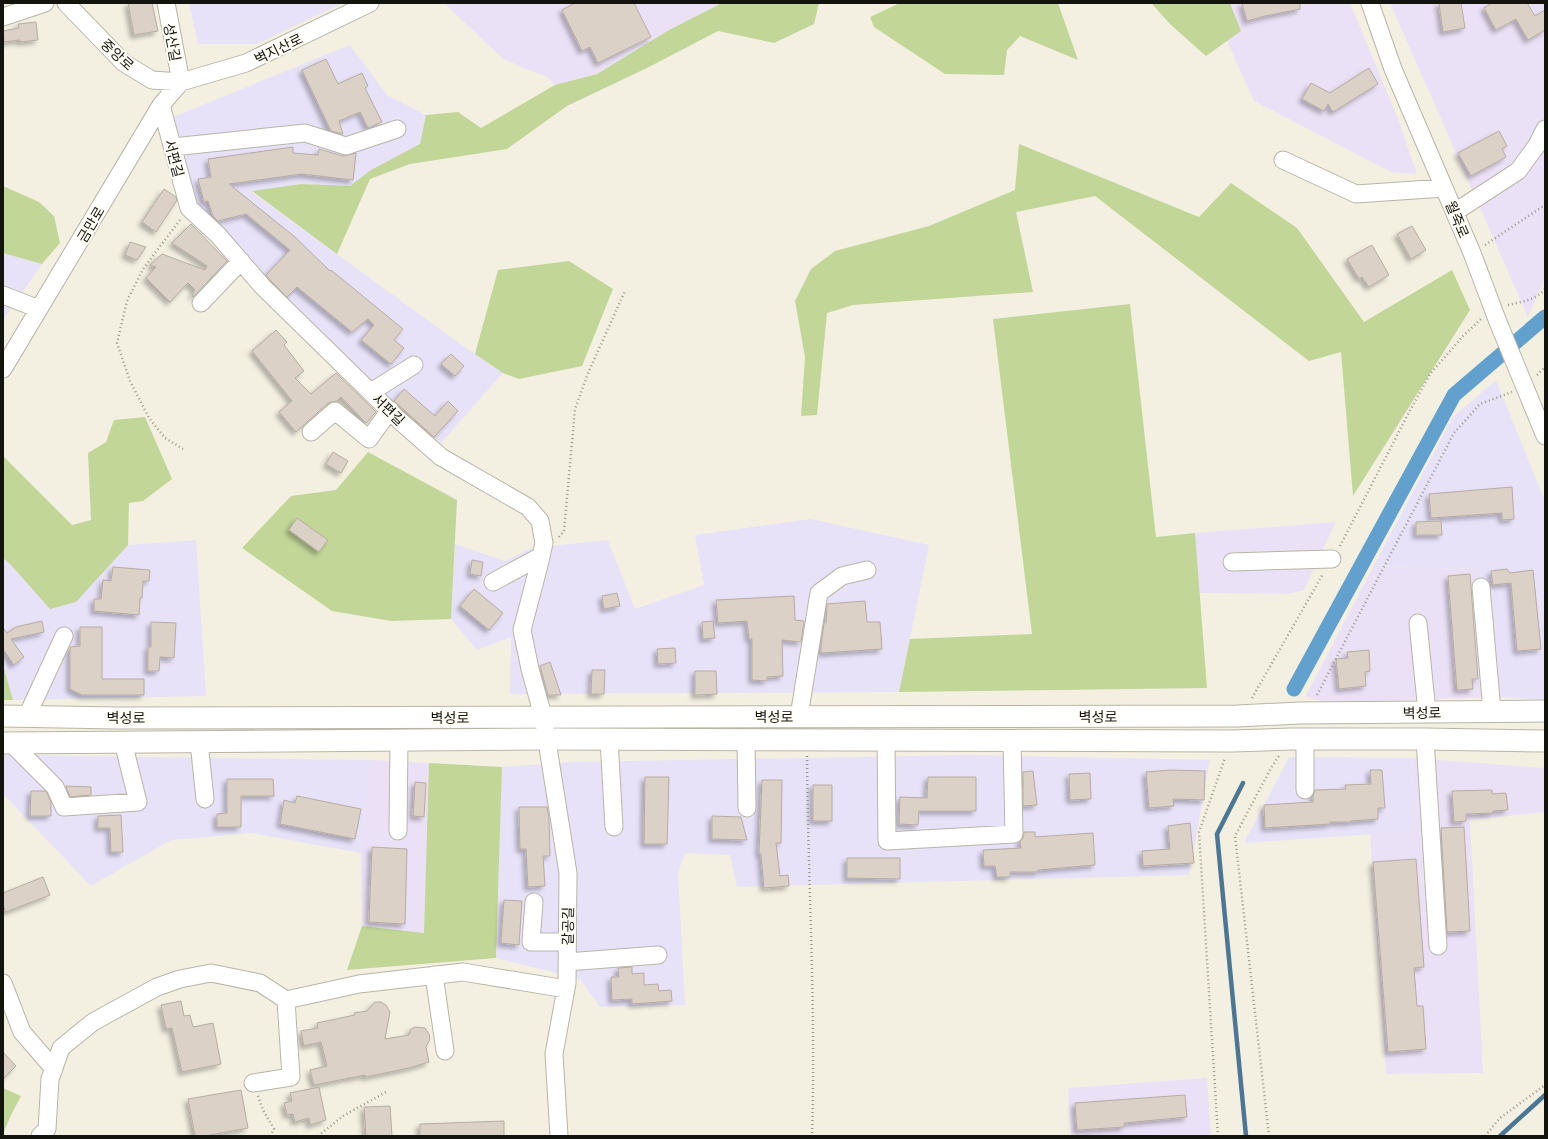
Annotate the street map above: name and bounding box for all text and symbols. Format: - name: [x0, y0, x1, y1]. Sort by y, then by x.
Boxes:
- street label: 성산길: [159, 21, 187, 63]
- street label: 벽지산로: [250, 28, 306, 68]
- street label: 중앙로: [97, 34, 139, 74]
- street label: 서편길: [160, 137, 190, 179]
- street label: 월죽로: [1441, 197, 1475, 241]
- street label: 금만로: [71, 202, 109, 246]
- street label: 서편길: [368, 388, 410, 430]
- street label: 벽성로: [1403, 702, 1442, 722]
- street label: 벽성로: [755, 706, 793, 726]
- street label: 벽성로: [1079, 706, 1117, 726]
- street label: 벽성로: [107, 707, 145, 727]
- street label: 벽성로: [431, 707, 469, 727]
- street label: 갈공길: [557, 907, 577, 945]

